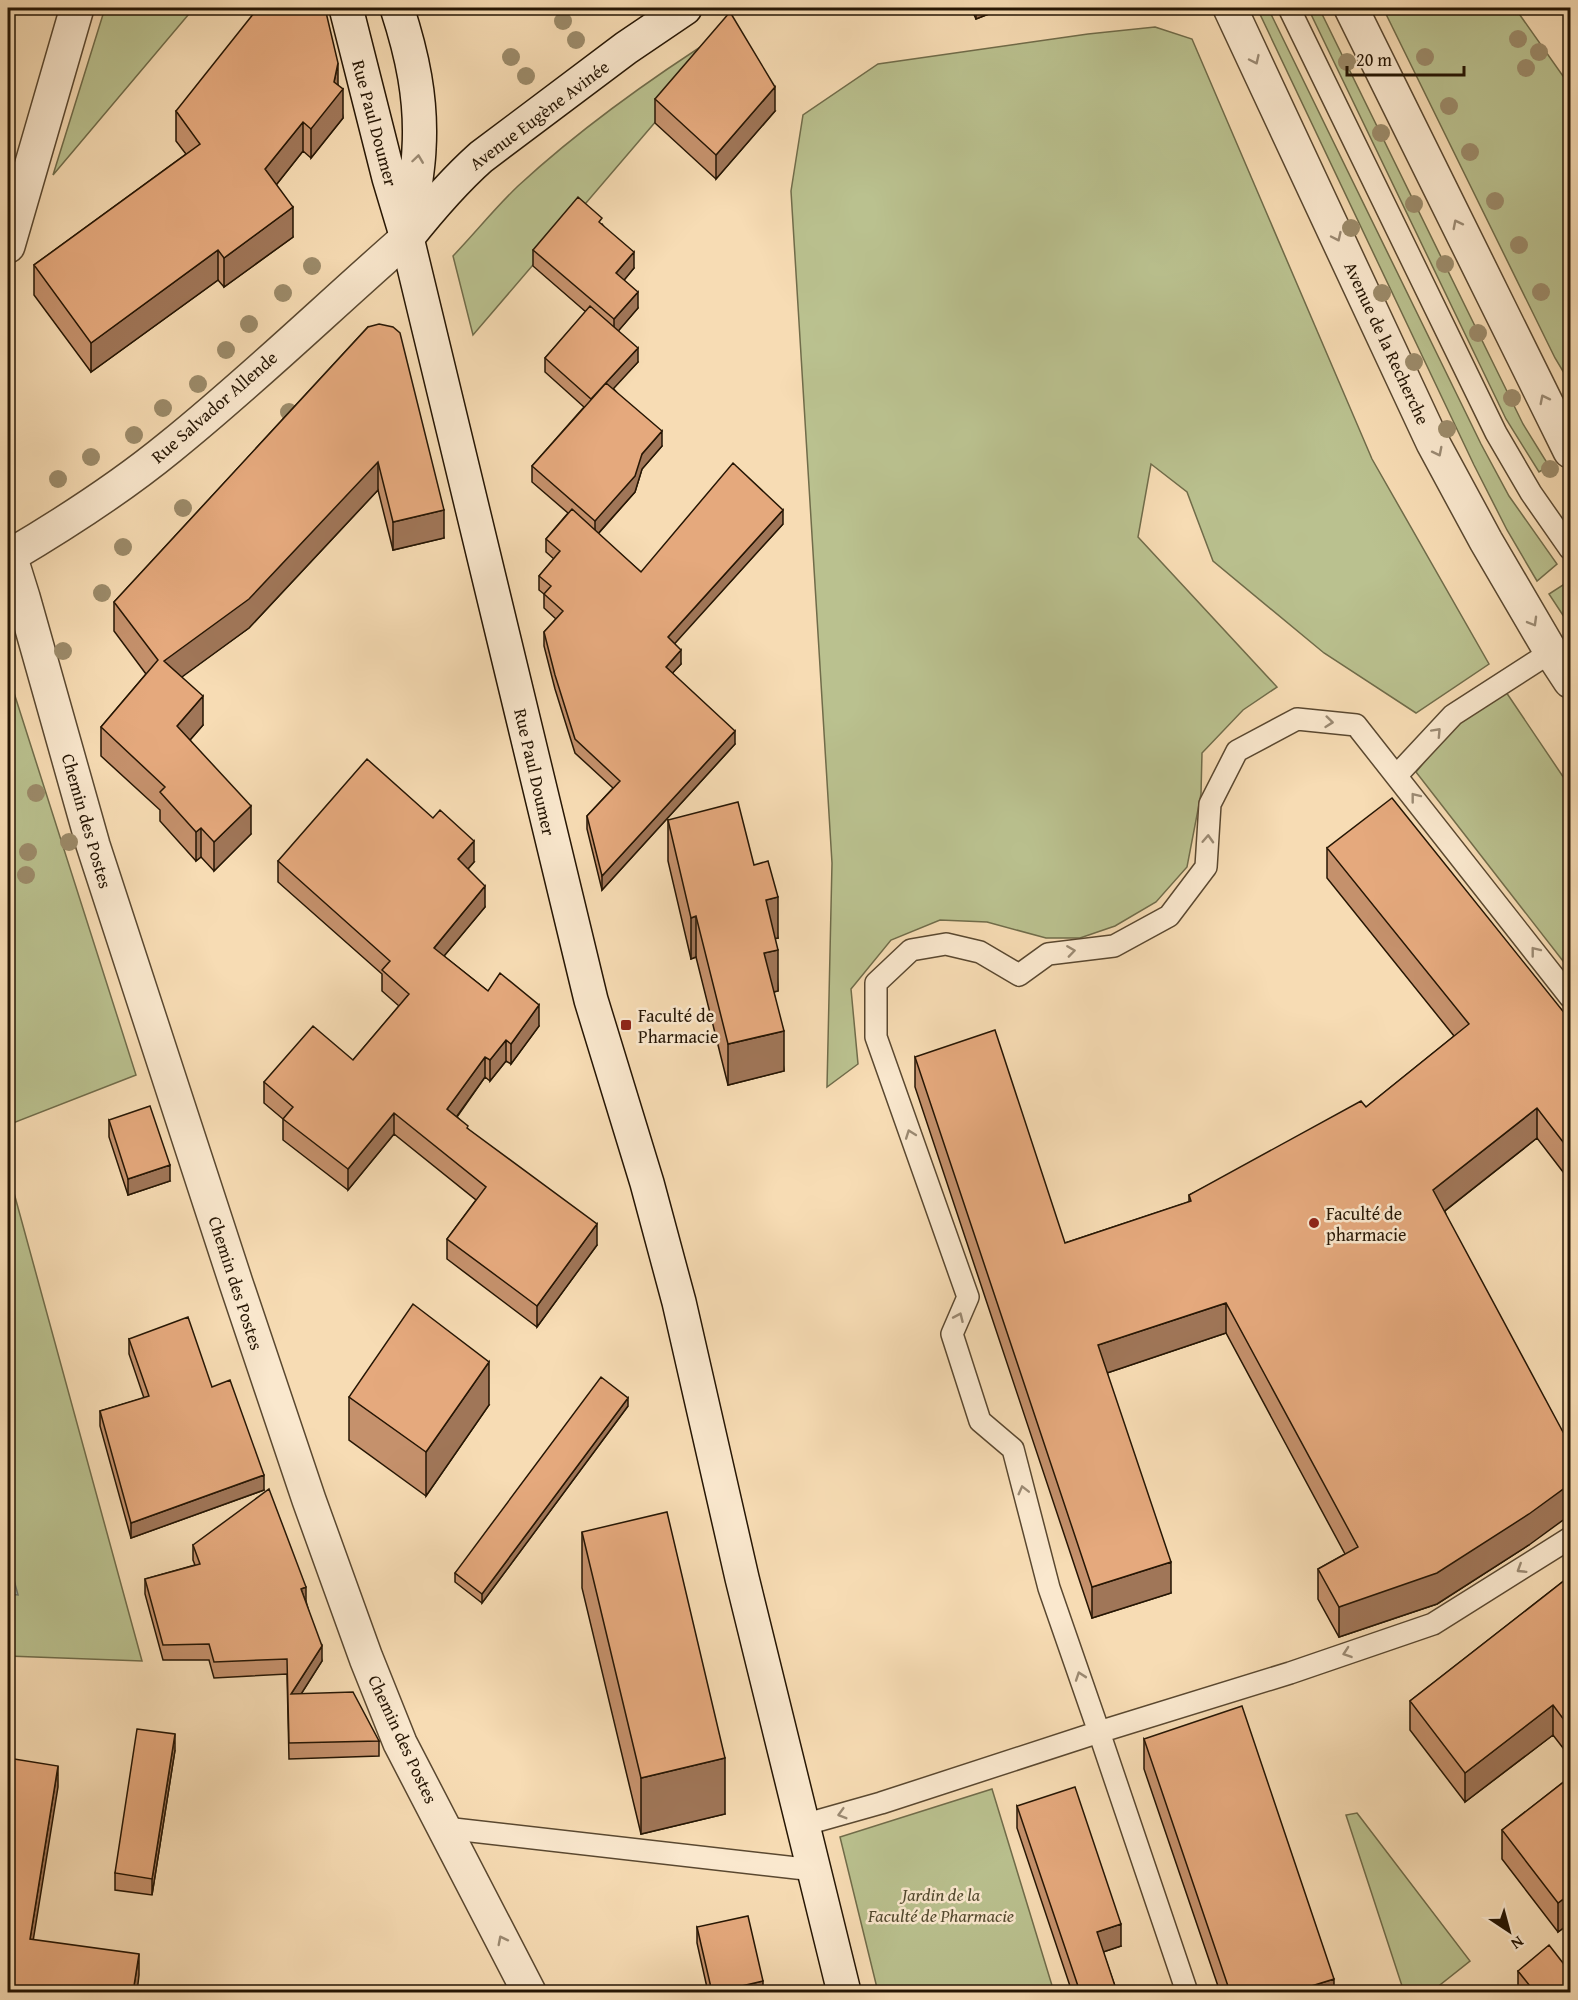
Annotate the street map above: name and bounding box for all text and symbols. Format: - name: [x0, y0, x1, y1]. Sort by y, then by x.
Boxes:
- scale bar: [1347, 39, 1464, 77]
- text: 20 m: [1356, 46, 1392, 73]
- street label: Avenue Eugène Avinée: [463, 53, 615, 177]
- one-way arrow: [1247, 54, 1259, 65]
- street label: Rue Paul Doumer: [345, 57, 405, 190]
- one-way arrow: [411, 155, 423, 164]
- one-way arrow: [1453, 220, 1465, 231]
- one-way arrow: [1330, 231, 1342, 242]
- street label: Avenue de la Recherche: [1337, 257, 1437, 429]
- street label: Rue Salvador Allende: [145, 344, 283, 470]
- one-way arrow: [1540, 394, 1552, 405]
- one-way arrow: [1431, 445, 1442, 456]
- one-way arrow: [1526, 616, 1537, 626]
- street label: Rue Paul Doumer: [507, 706, 563, 839]
- one-way arrow: [1325, 715, 1334, 728]
- one-way arrow: [1430, 728, 1441, 739]
- street label: Chemin des Postes: [55, 750, 119, 892]
- one-way arrow: [1411, 793, 1422, 804]
- one-way arrow: [1201, 835, 1214, 844]
- one-way arrow: [1066, 946, 1075, 958]
- one-way arrow: [1531, 947, 1542, 958]
- place label: Faculté de Pharmacie: [638, 1002, 718, 1050]
- marker: Faculté de Pharmacie: [619, 1018, 633, 1032]
- one-way arrow: [905, 1130, 918, 1140]
- place label: Faculté de pharmacie: [1326, 1200, 1406, 1248]
- street label: Chemin des Postes: [202, 1213, 270, 1353]
- marker: Faculté de pharmacie: [1307, 1216, 1321, 1230]
- one-way arrow: [952, 1313, 964, 1324]
- one-way arrow: [1018, 1485, 1031, 1495]
- one-way arrow: [1517, 1562, 1527, 1574]
- one-way arrow: [1342, 1646, 1353, 1659]
- street label: Chemin des Postes: [361, 1670, 445, 1808]
- one-way arrow: [1074, 1672, 1087, 1682]
- one-way arrow: [837, 1807, 848, 1819]
- park label: Jardin de la Faculté de Pharmacie: [867, 1881, 1014, 1929]
- north arrow: [1479, 1901, 1539, 1961]
- text: N: [1506, 1930, 1529, 1956]
- one-way arrow: [498, 1936, 509, 1947]

